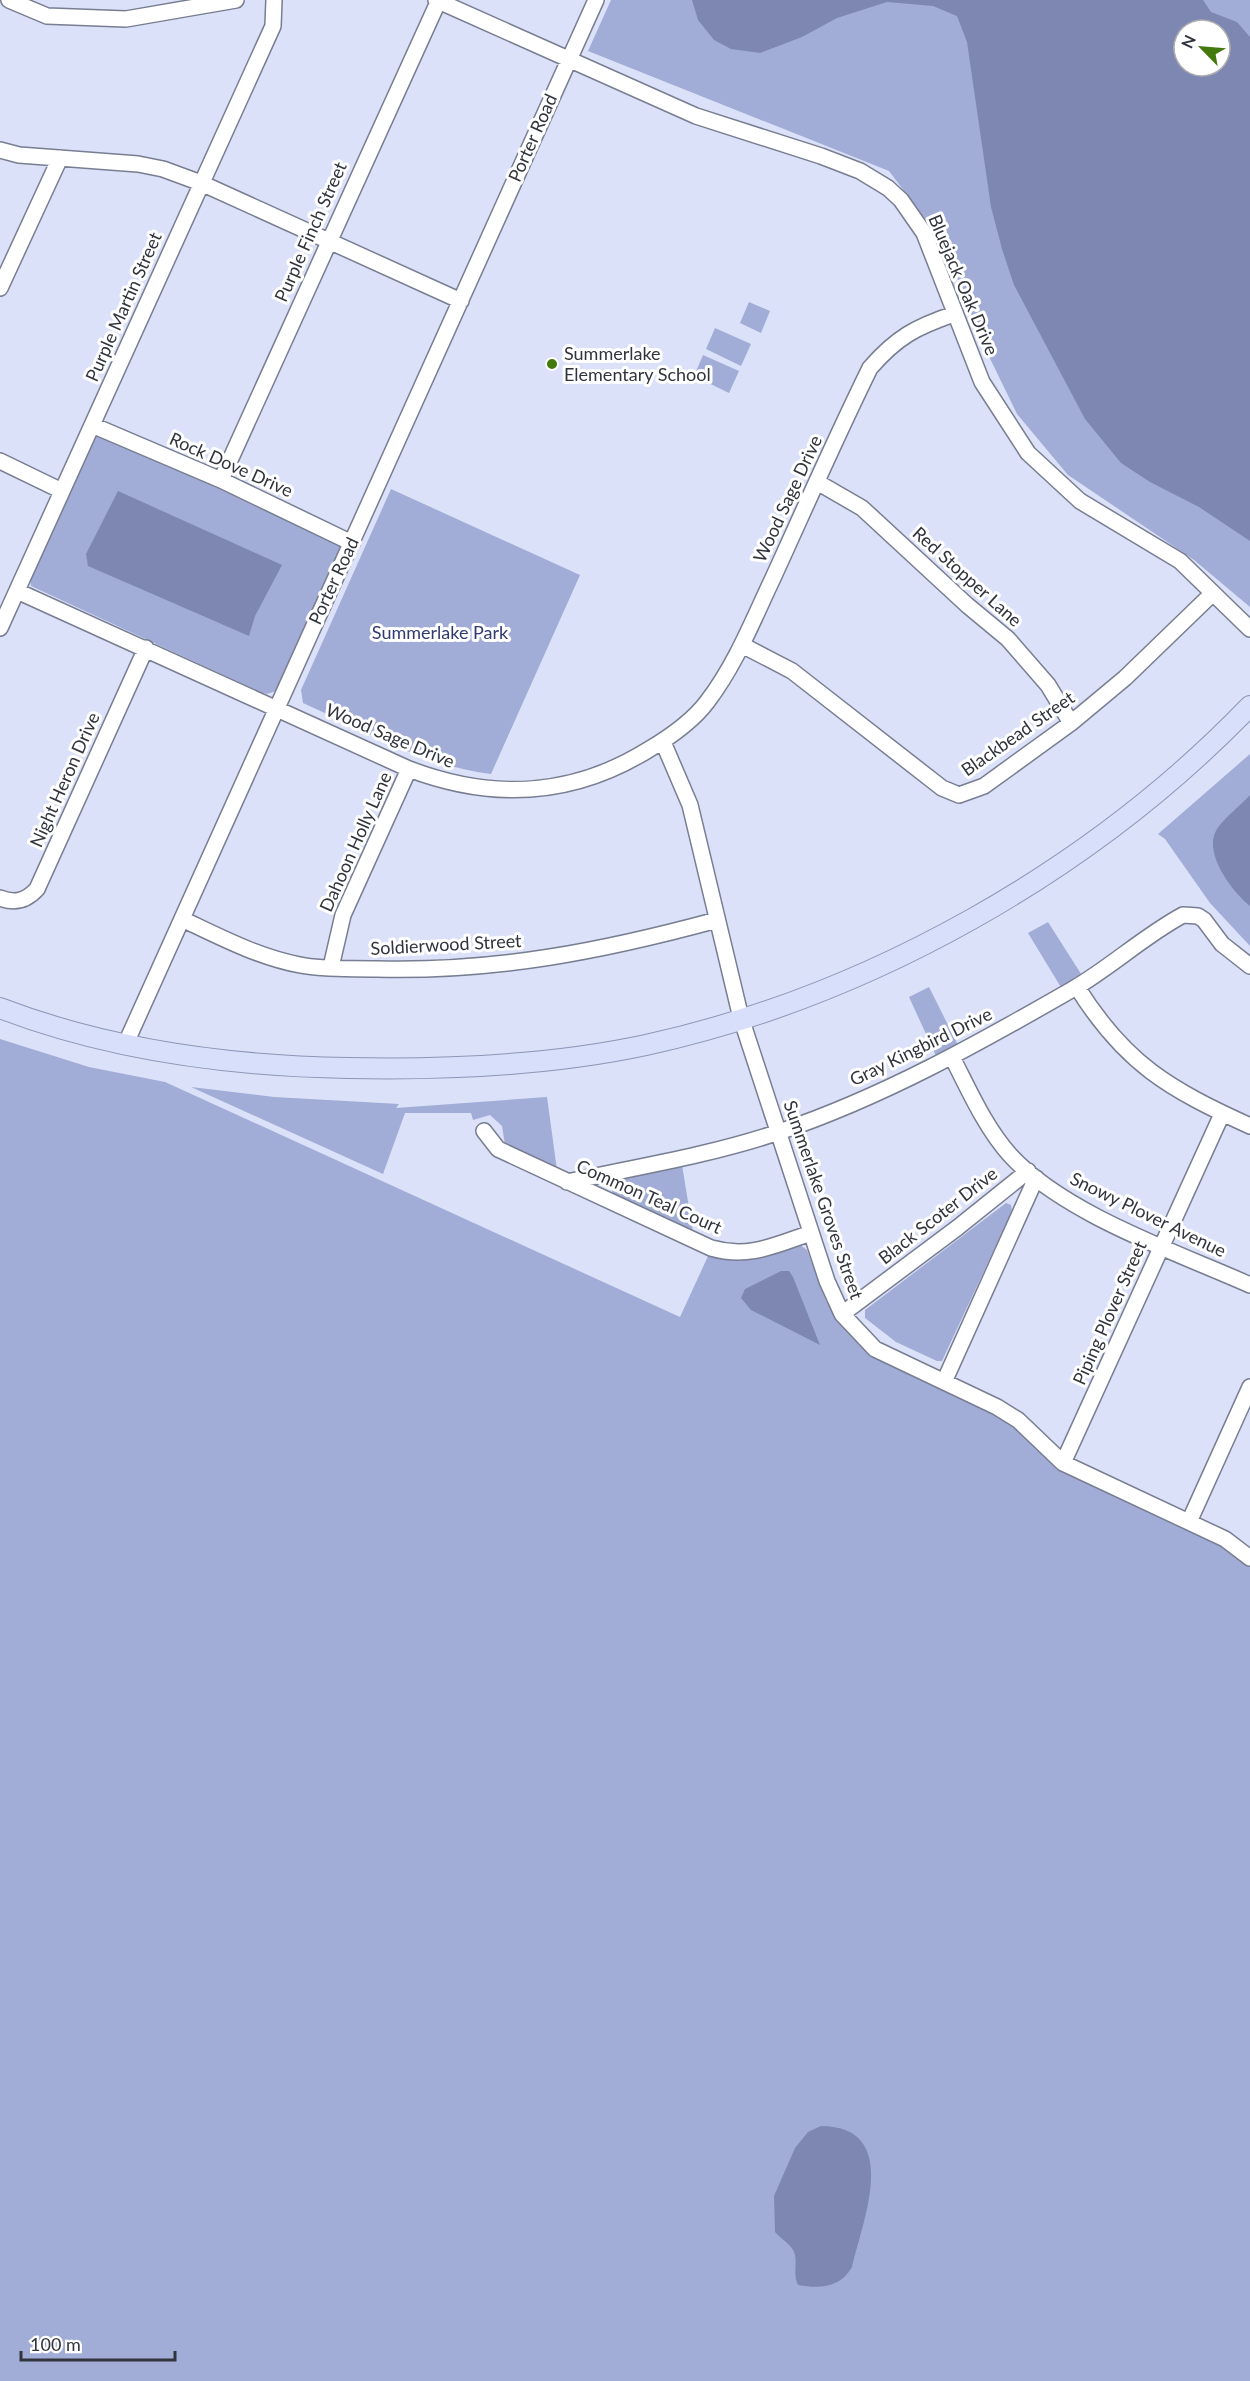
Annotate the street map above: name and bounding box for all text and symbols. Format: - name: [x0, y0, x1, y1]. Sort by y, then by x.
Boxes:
- north arrow: [1172, 18, 1232, 78]
- text: N: [1177, 32, 1199, 51]
- street label: Porter Road: [503, 90, 561, 185]
- street label: Purple Finch Street: [269, 158, 351, 305]
- street label: Bluejack Oak Drive: [924, 211, 1003, 358]
- street label: Purple Martin Street: [80, 228, 166, 385]
- place label: Summerlake Elementary School: [564, 342, 711, 385]
- marker: Summerlake Elementary School: [545, 357, 559, 371]
- street label: Rock Dove Drive: [166, 427, 297, 501]
- street label: Wood Sage Drive: [748, 432, 826, 566]
- street label: Red Stopper Lane: [909, 522, 1027, 631]
- street label: Porter Road: [303, 533, 363, 628]
- park label: Summerlake Park: [372, 621, 509, 643]
- street label: Blackbead Street: [957, 686, 1079, 780]
- street label: Wood Sage Drive: [323, 698, 458, 772]
- street label: Night Heron Drive: [25, 709, 104, 850]
- street label: Dahoon Holly Lane: [314, 768, 396, 915]
- street label: Soldierwood Street: [370, 929, 523, 959]
- street label: Gray Kingbird Drive: [846, 1002, 995, 1090]
- street label: Summerlake Groves Street: [780, 1097, 868, 1302]
- street label: Common Teal Court: [573, 1154, 726, 1238]
- street label: Black Scoter Drive: [874, 1162, 1001, 1268]
- street label: Snowy Plover Avenue: [1067, 1167, 1230, 1261]
- street label: Piping Plover Street: [1067, 1237, 1151, 1388]
- scale bar: [21, 2324, 176, 2362]
- text: 100 m: [30, 2333, 81, 2355]

